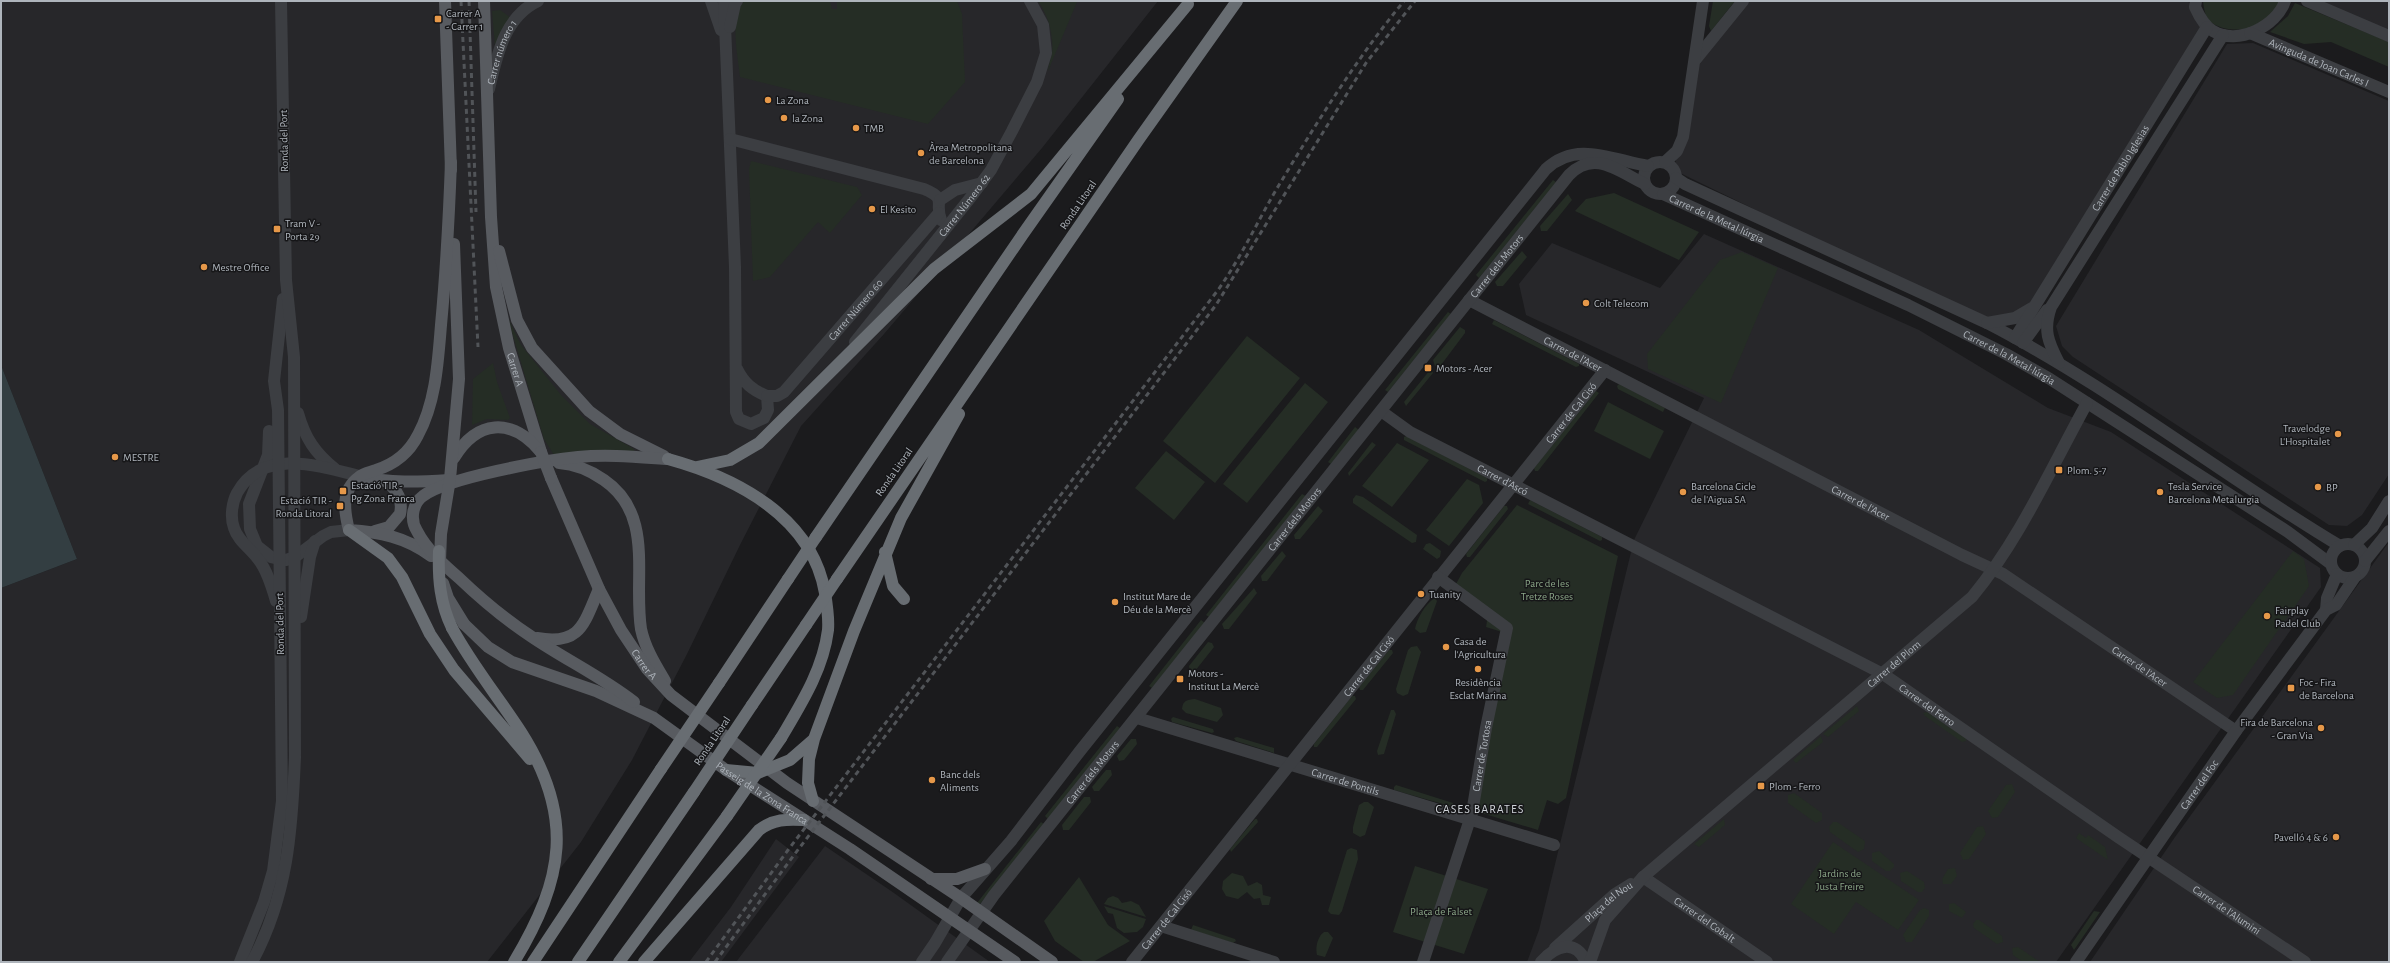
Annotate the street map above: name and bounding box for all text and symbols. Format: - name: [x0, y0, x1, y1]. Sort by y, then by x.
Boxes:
- place label: Carrer A - Carrer 1: [446, 8, 483, 32]
- marker: Carrer A - Carrer 1: [433, 14, 443, 24]
- street label: Carrer número 1: [485, 18, 518, 86]
- street label: Avinguda de Joan Carles I: [2267, 36, 2371, 88]
- marker: La Zona: [763, 95, 773, 105]
- place label: La Zona: [776, 95, 809, 106]
- street label: Ronda del Port: [278, 109, 290, 172]
- marker: la Zona: [779, 113, 789, 123]
- place label: la Zona: [792, 113, 823, 124]
- marker: TMB: [851, 123, 861, 133]
- place label: TMB: [864, 123, 884, 134]
- street label: Carrer de Pablo Iglesias: [2089, 123, 2151, 213]
- place label: Àrea Metropolitana de Barcelona: [929, 141, 1012, 166]
- marker: Àrea Metropolitana de Barcelona: [916, 148, 926, 158]
- street label: Carrer Número 62: [936, 172, 992, 238]
- street label: Ronda Litoral: [1058, 179, 1098, 231]
- street label: Carrer de la Metal·lúrgia: [1668, 192, 1766, 245]
- marker: El Kesito: [867, 204, 877, 214]
- place label: El Kesito: [880, 204, 916, 215]
- place label: Tram V - Porta 29: [285, 218, 321, 242]
- marker: Tram V - Porta 29: [272, 224, 282, 234]
- street label: Carrer dels Motors: [1468, 232, 1525, 300]
- marker: Mestre Office: [199, 262, 209, 272]
- place label: Mestre Office: [212, 262, 269, 273]
- street label: Carrer Número 60: [826, 277, 885, 342]
- marker: Colt Telecom: [1581, 298, 1591, 308]
- place label: Colt Telecom: [1594, 298, 1649, 309]
- street label: Carrer de la Metal·lúrgia: [1962, 328, 2057, 386]
- street label: Carrer de l'Acer: [1542, 334, 1604, 374]
- street label: Carrer A: [505, 351, 526, 388]
- marker: Motors - Acer: [1423, 363, 1433, 373]
- place label: Motors - Acer: [1436, 363, 1493, 374]
- street label: Carrer de Cal Cisó: [1543, 380, 1598, 445]
- place label: Travelodge L'Hospitalet: [2280, 423, 2330, 447]
- marker: Travelodge L'Hospitalet: [2333, 429, 2343, 439]
- street label: Ronda Litoral: [873, 446, 915, 498]
- marker: MESTRE: [110, 452, 120, 462]
- place label: MESTRE: [123, 452, 159, 463]
- street label: Carrer d'Ascó: [1476, 462, 1530, 497]
- marker: Plom. 5-7: [2054, 465, 2064, 475]
- place label: Plom. 5-7: [2067, 465, 2107, 476]
- place label: Estació TIR - Pg Zona Franca: [351, 480, 415, 504]
- place label: Barcelona Cicle de l'Aigua SA: [1691, 481, 1756, 505]
- place label: Tesla Service Barcelona Metalurgia: [2168, 481, 2259, 505]
- marker: BP: [2313, 482, 2323, 492]
- place label: BP: [2326, 482, 2338, 493]
- street label: Carrer de l'Acer: [1830, 483, 1892, 522]
- street label: Carrer dels Motors: [1266, 485, 1323, 553]
- marker: Estació TIR - Pg Zona Franca: [338, 486, 348, 496]
- marker: Barcelona Cicle de l'Aigua SA: [1678, 487, 1688, 497]
- marker: Tesla Service Barcelona Metalurgia: [2155, 487, 2165, 497]
- place label: Estació TIR - Ronda Litoral: [276, 495, 333, 519]
- marker: Estació TIR - Ronda Litoral: [335, 501, 345, 511]
- park label: Parc de les Tretze Roses: [1521, 578, 1573, 602]
- marker: Tuanity: [1416, 589, 1426, 599]
- place label: Tuanity: [1429, 589, 1461, 600]
- place label: Institut Mare de Déu de la Mercè: [1123, 591, 1191, 615]
- street label: Ronda del Port: [274, 592, 286, 655]
- marker: Institut Mare de Déu de la Mercè: [1110, 597, 1120, 607]
- place label: Fairplay Padel Club: [2275, 605, 2321, 629]
- marker: Fairplay Padel Club: [2262, 611, 2272, 621]
- street label: Carrer de Cal Cisó: [1341, 633, 1396, 698]
- place label: Casa de l'Agricultura: [1454, 636, 1506, 660]
- street label: Carrer del Plom: [1865, 638, 1922, 689]
- marker: Casa de l'Agricultura: [1441, 642, 1451, 652]
- street label: Carrer de l'Acer: [2110, 644, 2170, 689]
- street label: Carrer A: [630, 647, 660, 682]
- marker: Residència Esclat Marina: [1473, 664, 1483, 674]
- place label: Motors - Institut La Mercè: [1188, 668, 1259, 692]
- marker: Motors - Institut La Mercè: [1175, 674, 1185, 684]
- place label: Residència Esclat Marina: [1449, 677, 1507, 701]
- place label: Foc - Fira de Barcelona: [2299, 677, 2354, 701]
- street label: Carrer del Ferro: [1897, 681, 1957, 728]
- marker: Foc - Fira de Barcelona: [2286, 683, 2296, 693]
- street label: Ronda Litoral: [692, 715, 732, 767]
- place label: Fira de Barcelona - Gran Via: [2240, 717, 2313, 741]
- street label: Carrer de Tortosa: [1470, 719, 1493, 792]
- marker: Fira de Barcelona - Gran Via: [2316, 723, 2326, 733]
- street label: Carrer dels Motors: [1063, 738, 1121, 806]
- street label: Carrer del Foc: [2178, 757, 2220, 811]
- street label: Passeig de la Zona Franca: [714, 759, 810, 826]
- street label: Carrer de Pontils: [1310, 766, 1381, 797]
- place label: Banc dels Aliments: [940, 769, 980, 793]
- marker: Banc dels Aliments: [927, 775, 937, 785]
- marker: Plom - Ferro: [1756, 781, 1766, 791]
- place label: Plom - Ferro: [1769, 781, 1820, 792]
- district label: CASES BARATES: [1436, 803, 1524, 815]
- place label: Pavelló 4 & 6: [2274, 832, 2328, 843]
- marker: Pavelló 4 & 6: [2331, 832, 2341, 842]
- park label: Jardins de Justa Freire: [1816, 868, 1864, 892]
- street label: Plaça del Nou: [1582, 879, 1635, 924]
- street label: Carrer de l'Alumini: [2191, 883, 2263, 936]
- street label: Carrer de Cal Cisó: [1139, 887, 1194, 951]
- street label: Carrer del Cobalt: [1672, 895, 1738, 944]
- park label: Plaça de Falset: [1410, 906, 1472, 917]

